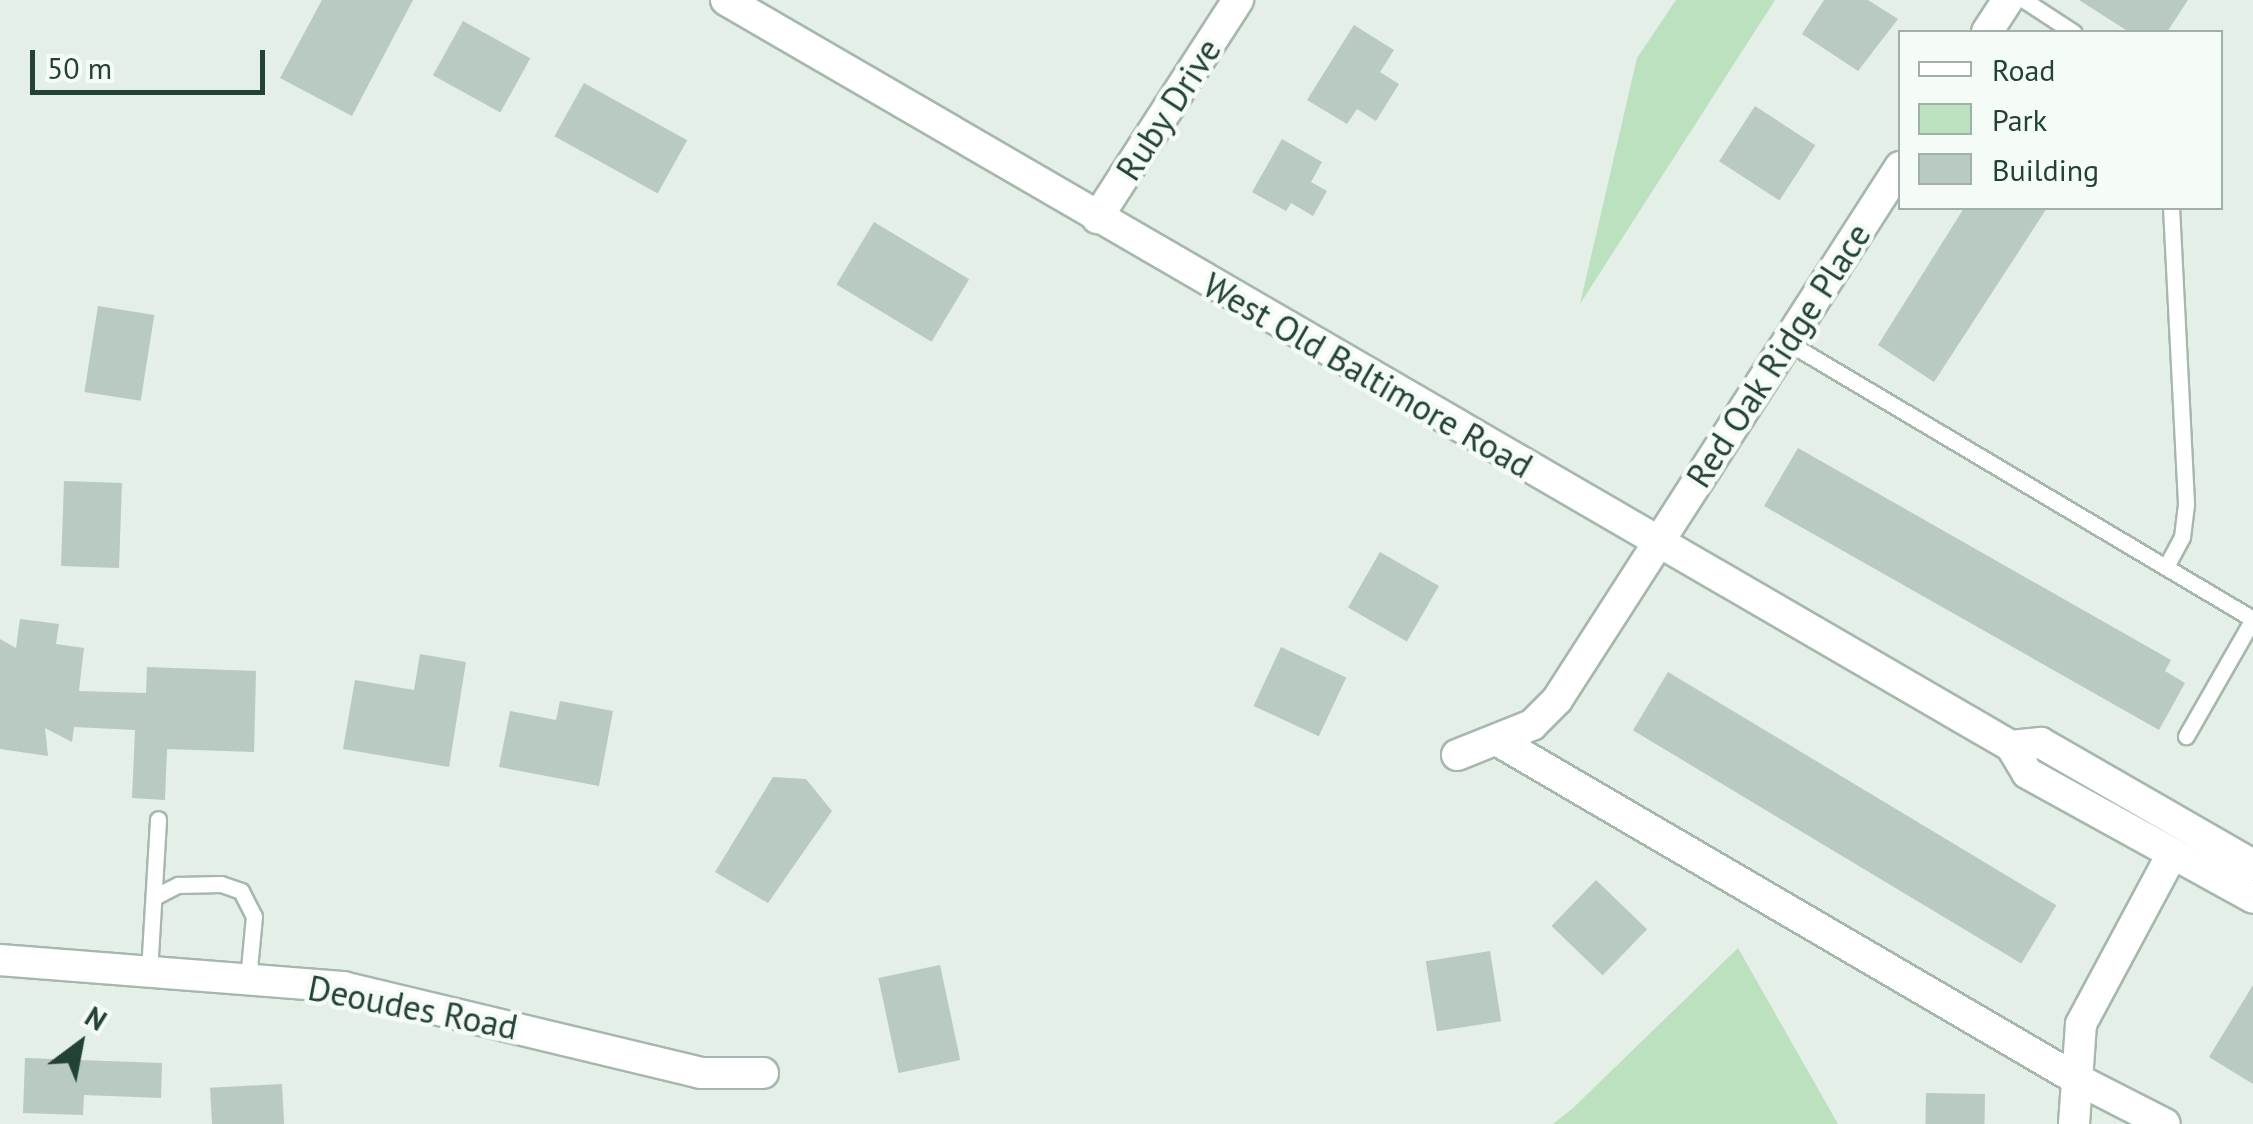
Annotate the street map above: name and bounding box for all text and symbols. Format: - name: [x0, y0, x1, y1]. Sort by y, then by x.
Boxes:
- scale bar: [35, 30, 270, 92]
- street label: Ruby Drive: [1106, 30, 1230, 188]
- legend: [1898, 30, 2223, 210]
- text: 50 m: [47, 48, 112, 87]
- text: Road: [1992, 50, 2056, 89]
- text: Park: [1992, 100, 2047, 139]
- text: Building: [1992, 150, 2099, 189]
- street label: Red Oak Ridge Place: [1677, 215, 1879, 495]
- street label: West Old Baltimore Road: [1196, 264, 1540, 486]
- street label: Deoudes Road: [305, 966, 521, 1048]
- north arrow: [30, 994, 130, 1094]
- text: N: [79, 998, 114, 1039]

